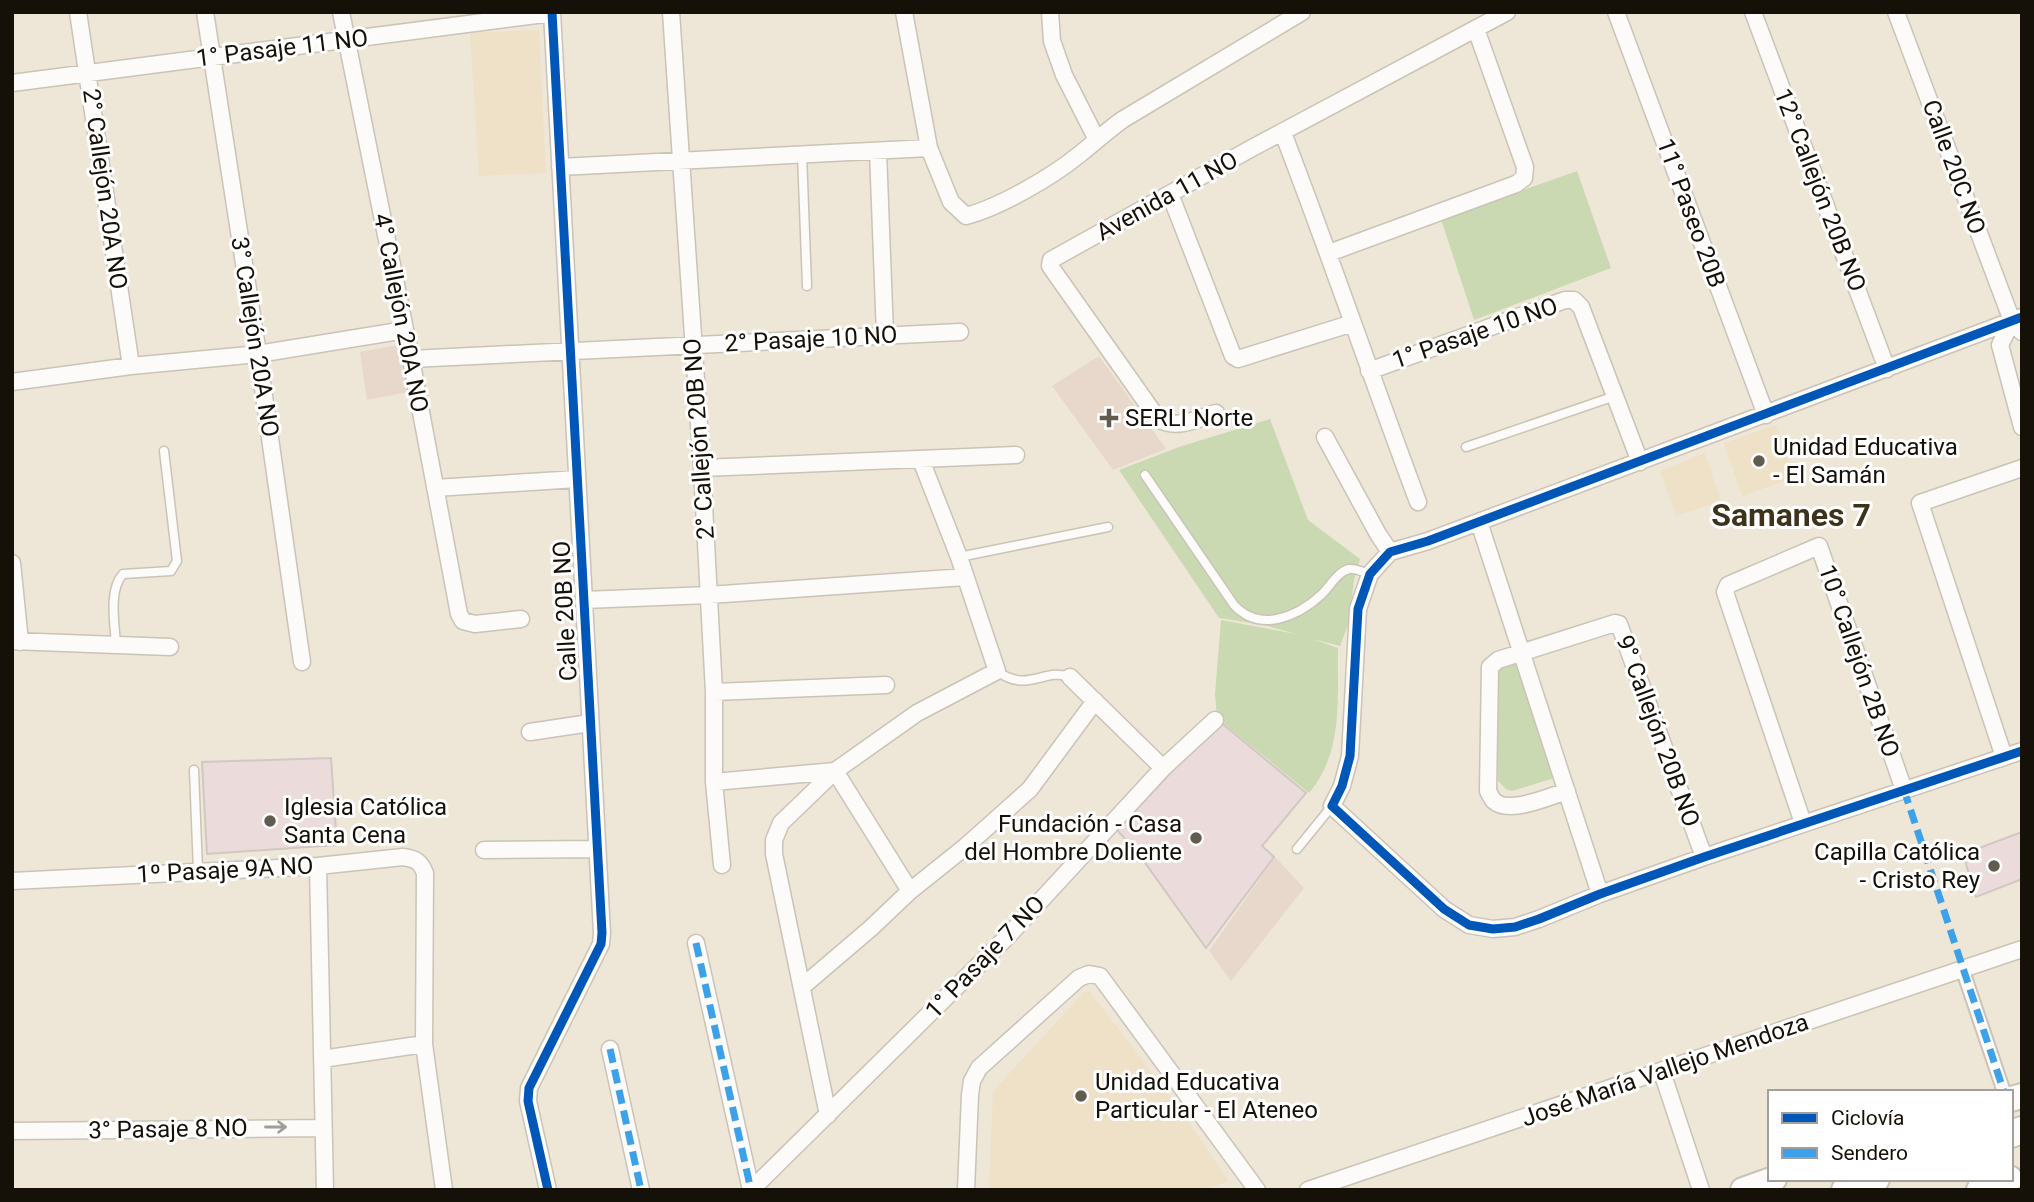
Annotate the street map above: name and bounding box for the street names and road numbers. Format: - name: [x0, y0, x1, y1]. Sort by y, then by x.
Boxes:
- street label: 1° Pasaje 11 NO: [194, 24, 370, 72]
- street label: 12° Callejón 20B NO: [1768, 85, 1872, 295]
- street label: 2° Callejón 20A NO: [77, 87, 133, 291]
- street label: Calle 20C NO: [1917, 96, 1991, 238]
- street label: 11° Paseo 20B: [1651, 135, 1731, 291]
- street label: Avenida 11 NO: [1091, 146, 1243, 246]
- street label: 4° Callejón 20A NO: [368, 211, 434, 415]
- street label: 3° Callejón 20A NO: [225, 235, 285, 439]
- street label: 1° Pasaje 10 NO: [1389, 292, 1561, 374]
- street label: 2° Pasaje 10 NO: [724, 320, 898, 358]
- street label: 2° Callejón 20B NO: [678, 337, 720, 541]
- street label: Calle 20B NO: [547, 540, 583, 682]
- street label: 10° Callejón 2B NO: [1813, 561, 1905, 761]
- street label: 9° Callejón 20B NO: [1610, 631, 1706, 831]
- street label: 1º Pasaje 9A NO: [136, 851, 314, 889]
- street label: 1° Pasaje 7 NO: [920, 890, 1050, 1024]
- street label: José María Vallejo Mendoza: [1518, 1008, 1812, 1132]
- street label: 3° Pasaje 8 NO: [88, 1114, 248, 1144]

